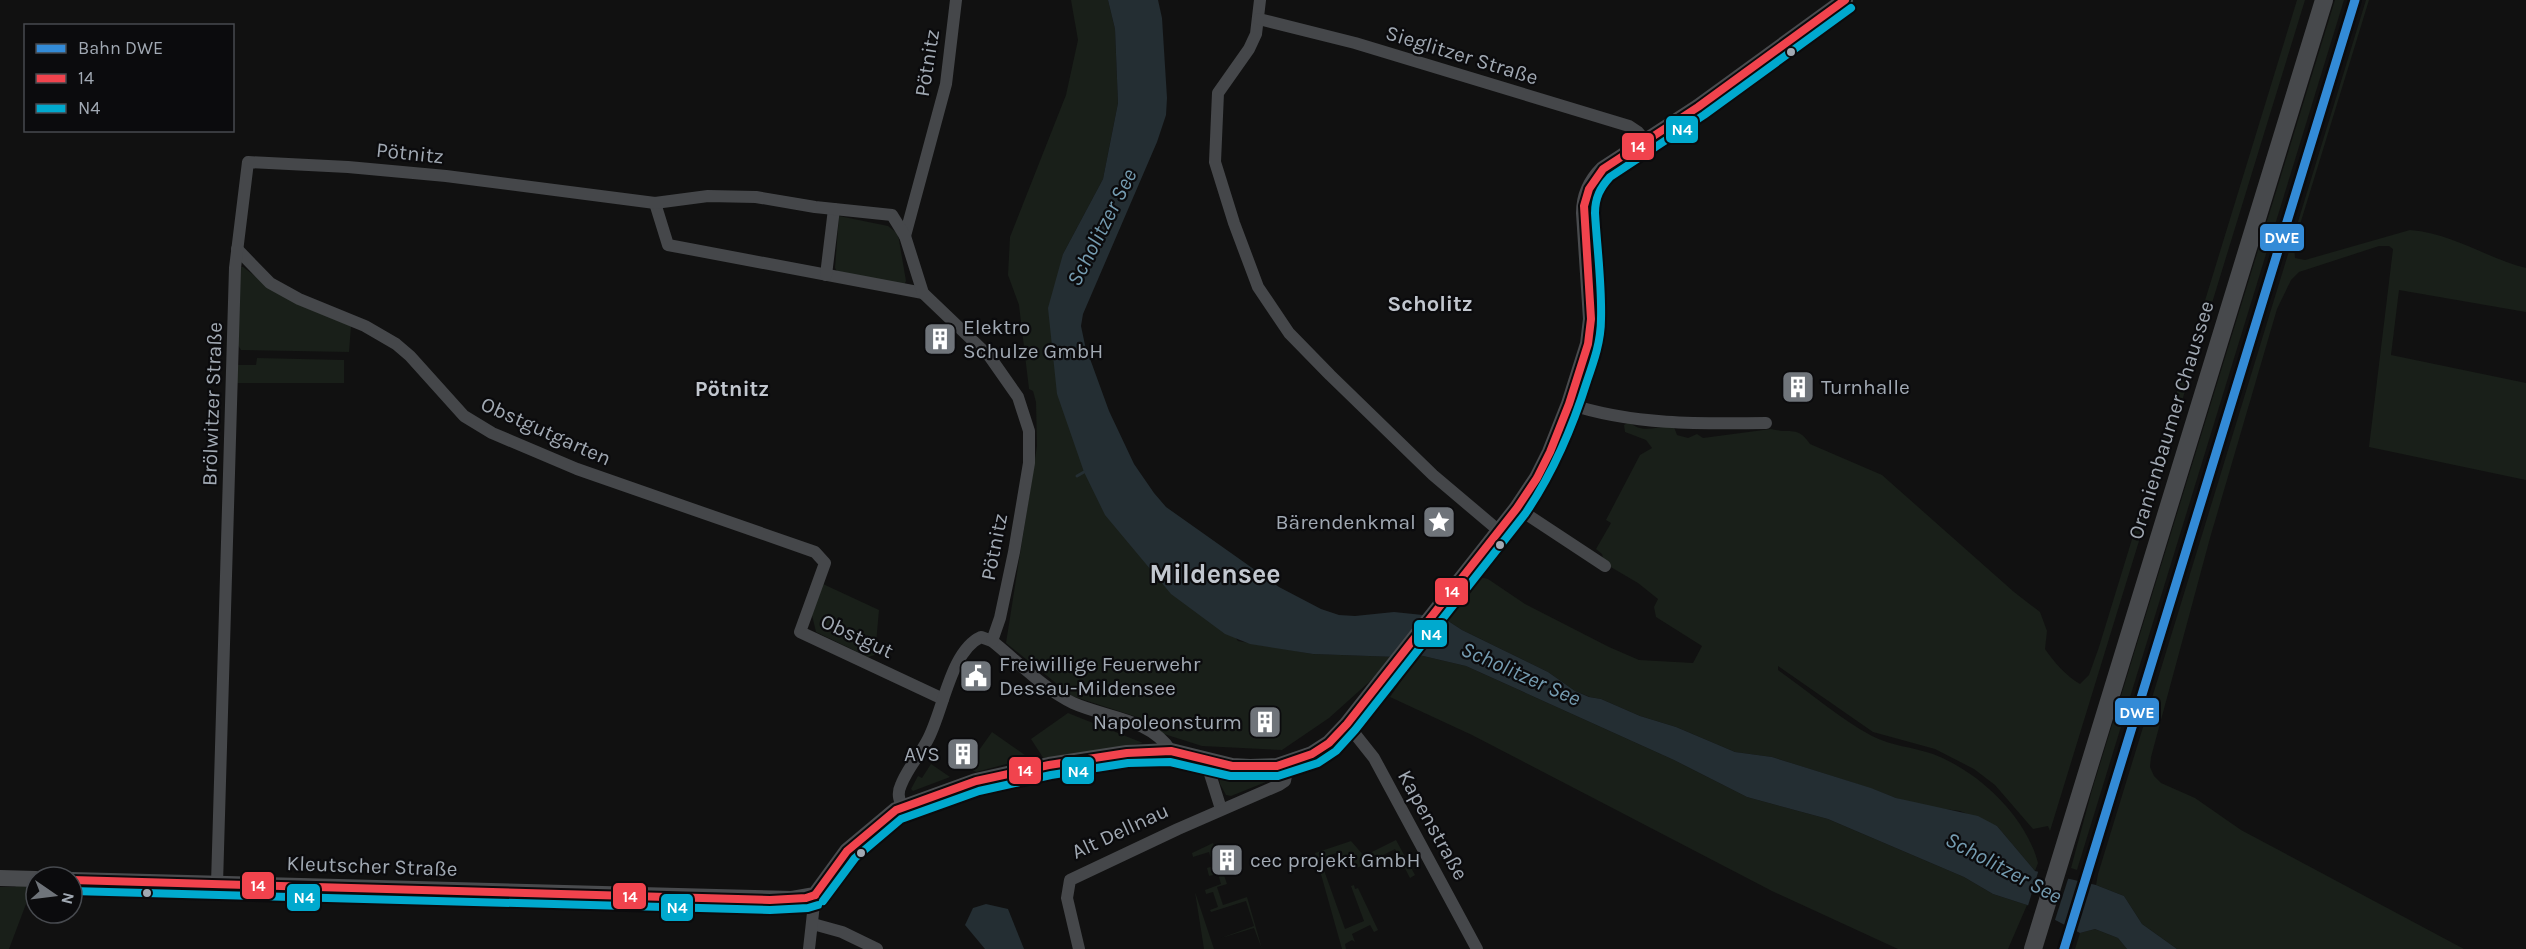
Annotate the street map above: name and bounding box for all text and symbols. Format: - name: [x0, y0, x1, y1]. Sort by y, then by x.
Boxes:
- street label: Sieglitzer Straße: [1383, 20, 1541, 90]
- legend: [24, 24, 234, 132]
- street label: Pötnitz: [910, 28, 944, 98]
- text: Bahn DWE: [78, 37, 163, 59]
- unlabelled marker: [1785, 46, 1797, 58]
- text: 14: [78, 67, 94, 89]
- text: N4: [78, 97, 100, 119]
- line badge: N4: [1665, 115, 1699, 144]
- text: N4: [1672, 120, 1693, 139]
- line badge: 14: [1621, 132, 1655, 161]
- text: 14: [1630, 137, 1646, 156]
- street label: Pötnitz: [375, 138, 445, 168]
- water label: Scholitzer See: [1061, 165, 1143, 290]
- line badge: DWE: [2259, 223, 2305, 252]
- text: DWE: [2264, 228, 2300, 247]
- district label: Scholitz: [1387, 291, 1473, 317]
- street label: Oranienbaumer Chaussee: [2123, 298, 2219, 542]
- place label: Elektro Schulze GmbH: [963, 315, 1103, 363]
- building icon: Elektro Schulze GmbH: [922, 321, 958, 357]
- street label: Brölwitzer Straße: [197, 322, 227, 486]
- building icon: Turnhalle: [1780, 369, 1816, 405]
- place label: Turnhalle: [1821, 375, 1910, 399]
- district label: Pötnitz: [695, 376, 769, 402]
- street label: Obstgutgarten: [477, 392, 615, 470]
- place icon: Bärendenkmal: [1421, 504, 1457, 540]
- place label: Bärendenkmal: [1276, 510, 1416, 534]
- street label: Pötnitz: [976, 511, 1012, 583]
- unlabelled marker: [1494, 539, 1506, 551]
- district label: Mildensee: [1149, 558, 1281, 590]
- line badge: 14: [1434, 577, 1469, 606]
- text: 14: [1444, 582, 1460, 601]
- street label: Obstgut: [817, 609, 897, 663]
- line badge: N4: [1413, 619, 1448, 648]
- text: N4: [1421, 625, 1442, 644]
- water label: Scholitzer See: [1457, 636, 1584, 712]
- place label: Freiwillige Feuerwehr Dessau-Mildensee: [999, 652, 1201, 700]
- public building icon: Freiwillige Feuerwehr Dessau-Mildensee: [958, 658, 994, 694]
- line badge: DWE: [2114, 697, 2160, 726]
- text: DWE: [2119, 703, 2155, 722]
- building icon: Napoleonsturm: [1247, 704, 1283, 740]
- place label: Napoleonsturm: [1093, 710, 1242, 734]
- building icon: AVS: [945, 736, 981, 772]
- place label: AVS: [904, 742, 940, 766]
- line badge: 14: [1008, 756, 1042, 785]
- line badge: N4: [1061, 756, 1095, 785]
- text: 14: [1017, 761, 1033, 780]
- text: N4: [1068, 762, 1089, 781]
- street label: Kapenstraße: [1393, 766, 1473, 884]
- street label: Alt Dellnau: [1068, 798, 1172, 864]
- water label: Scholitzer See: [1941, 826, 2066, 909]
- building icon: cec projekt GmbH: [1209, 842, 1245, 878]
- unlabelled marker: [855, 847, 867, 859]
- place label: cec projekt GmbH: [1250, 848, 1421, 872]
- street label: Kleutscher Straße: [286, 851, 458, 881]
- north arrow: [24, 865, 84, 925]
- line badge: 14: [241, 871, 275, 900]
- text: 14: [250, 876, 266, 895]
- line badge: 14: [612, 882, 647, 910]
- line badge: N4: [286, 883, 321, 912]
- unlabelled marker: [141, 887, 153, 899]
- text: 14: [622, 887, 638, 906]
- text: N4: [294, 888, 315, 907]
- text: N: [57, 891, 79, 906]
- line badge: N4: [660, 893, 694, 922]
- text: N4: [667, 898, 688, 917]

